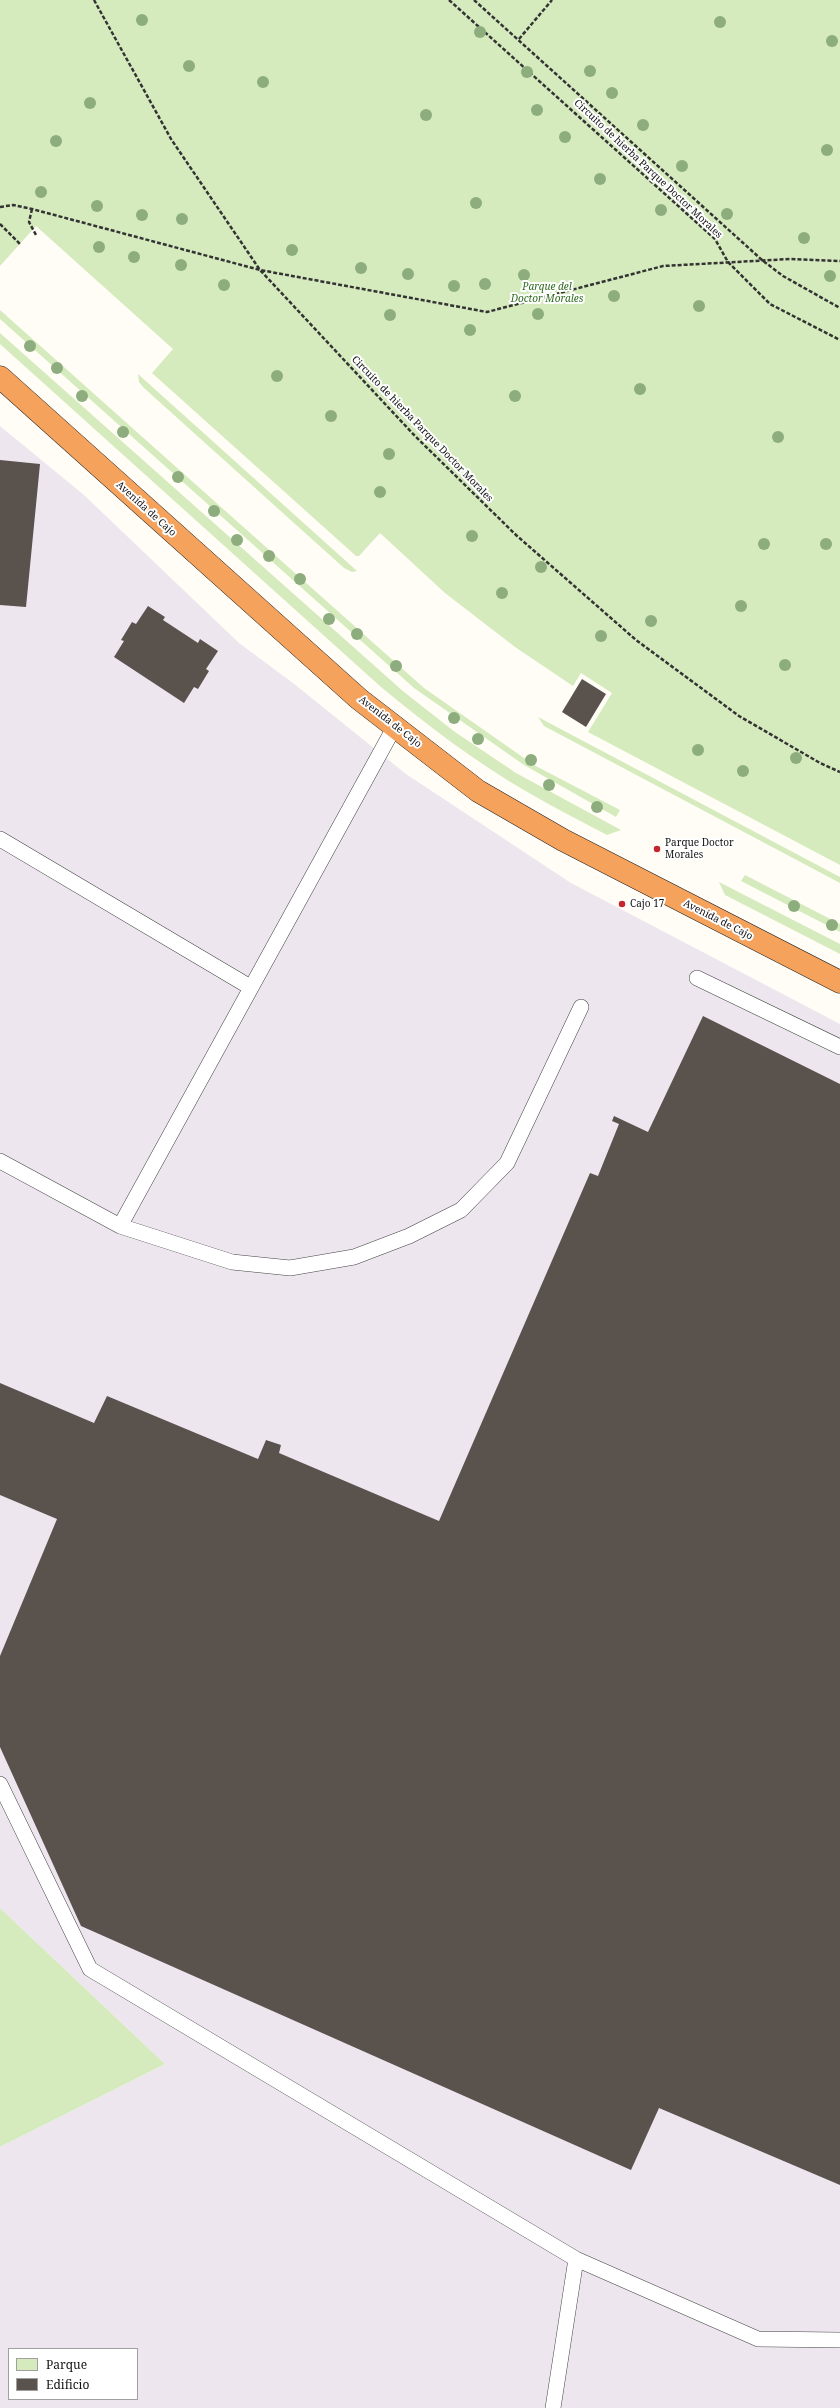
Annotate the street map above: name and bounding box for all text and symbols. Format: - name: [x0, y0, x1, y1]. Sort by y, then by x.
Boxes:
- street label: Circuito de hierba Parque Doctor Morales: [571, 97, 725, 241]
- park label: Parque del Doctor Morales: [511, 281, 583, 304]
- street label: Circuito de hierba Parque Doctor Morales: [349, 354, 495, 504]
- street label: Avenida de Cajo: [114, 479, 178, 539]
- street label: Avenida de Cajo: [356, 694, 424, 750]
- place label: Parque Doctor Morales: [665, 837, 734, 860]
- marker: Parque Doctor Morales: [652, 844, 662, 854]
- street label: Avenida de Cajo: [681, 897, 755, 943]
- place label: Cajo 17: [630, 898, 664, 910]
- marker: Cajo 17: [617, 899, 627, 909]
- legend: [8, 2348, 138, 2400]
- text: Parque: [46, 2356, 87, 2373]
- text: Edificio: [46, 2376, 89, 2393]

